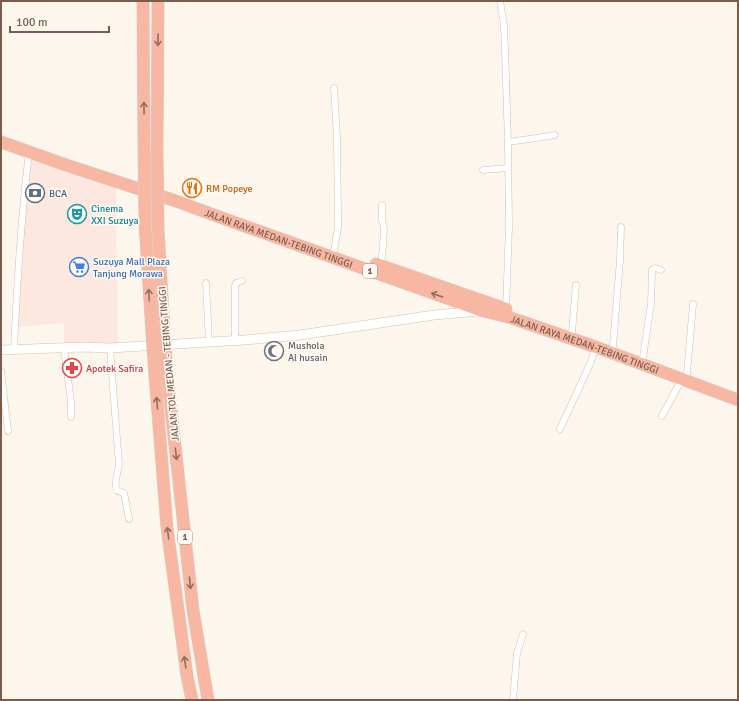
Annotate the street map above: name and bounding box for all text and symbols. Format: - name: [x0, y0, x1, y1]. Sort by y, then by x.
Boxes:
- scale bar: [10, 8, 109, 34]
- text: 100 m: [16, 15, 48, 30]
- one-way arrow: [154, 33, 162, 46]
- one-way arrow: [140, 102, 148, 115]
- restaurant icon: RM Popeye: [181, 177, 203, 199]
- bank icon: BCA: [24, 182, 46, 204]
- place label: RM Popeye: [206, 183, 253, 195]
- place label: BCA: [49, 188, 67, 200]
- theatre icon: Cinema XXI Suzuya: [66, 203, 88, 225]
- place label: Cinema XXI Suzuya: [91, 203, 138, 227]
- street label: JALAN RAYA MEDAN-TEBING TINGGI: [203, 207, 354, 271]
- supermarket icon: Suzuya Mall Plaza Tanjung Morawa: [68, 256, 90, 278]
- place label: Suzuya Mall Plaza Tanjung Morawa: [93, 256, 170, 280]
- road number: 1: [363, 264, 377, 278]
- street label: JALAN TOL MEDAN - TEBING TINGGI: [156, 286, 182, 442]
- one-way arrow: [146, 289, 153, 302]
- one-way arrow: [431, 290, 443, 298]
- street label: JALAN RAYA MEDAN-TEBING TINGGI: [509, 313, 660, 377]
- mosque icon: Mushola Al husain: [263, 340, 285, 362]
- place label: Mushola Al husain: [288, 340, 328, 364]
- pharmacy icon: Apotek Safira: [61, 357, 83, 379]
- place label: Apotek Safira: [86, 363, 143, 375]
- one-way arrow: [154, 397, 161, 410]
- one-way arrow: [172, 447, 180, 460]
- one-way arrow: [164, 527, 172, 540]
- road number: 1: [178, 530, 192, 544]
- one-way arrow: [186, 576, 194, 589]
- one-way arrow: [181, 656, 189, 669]

